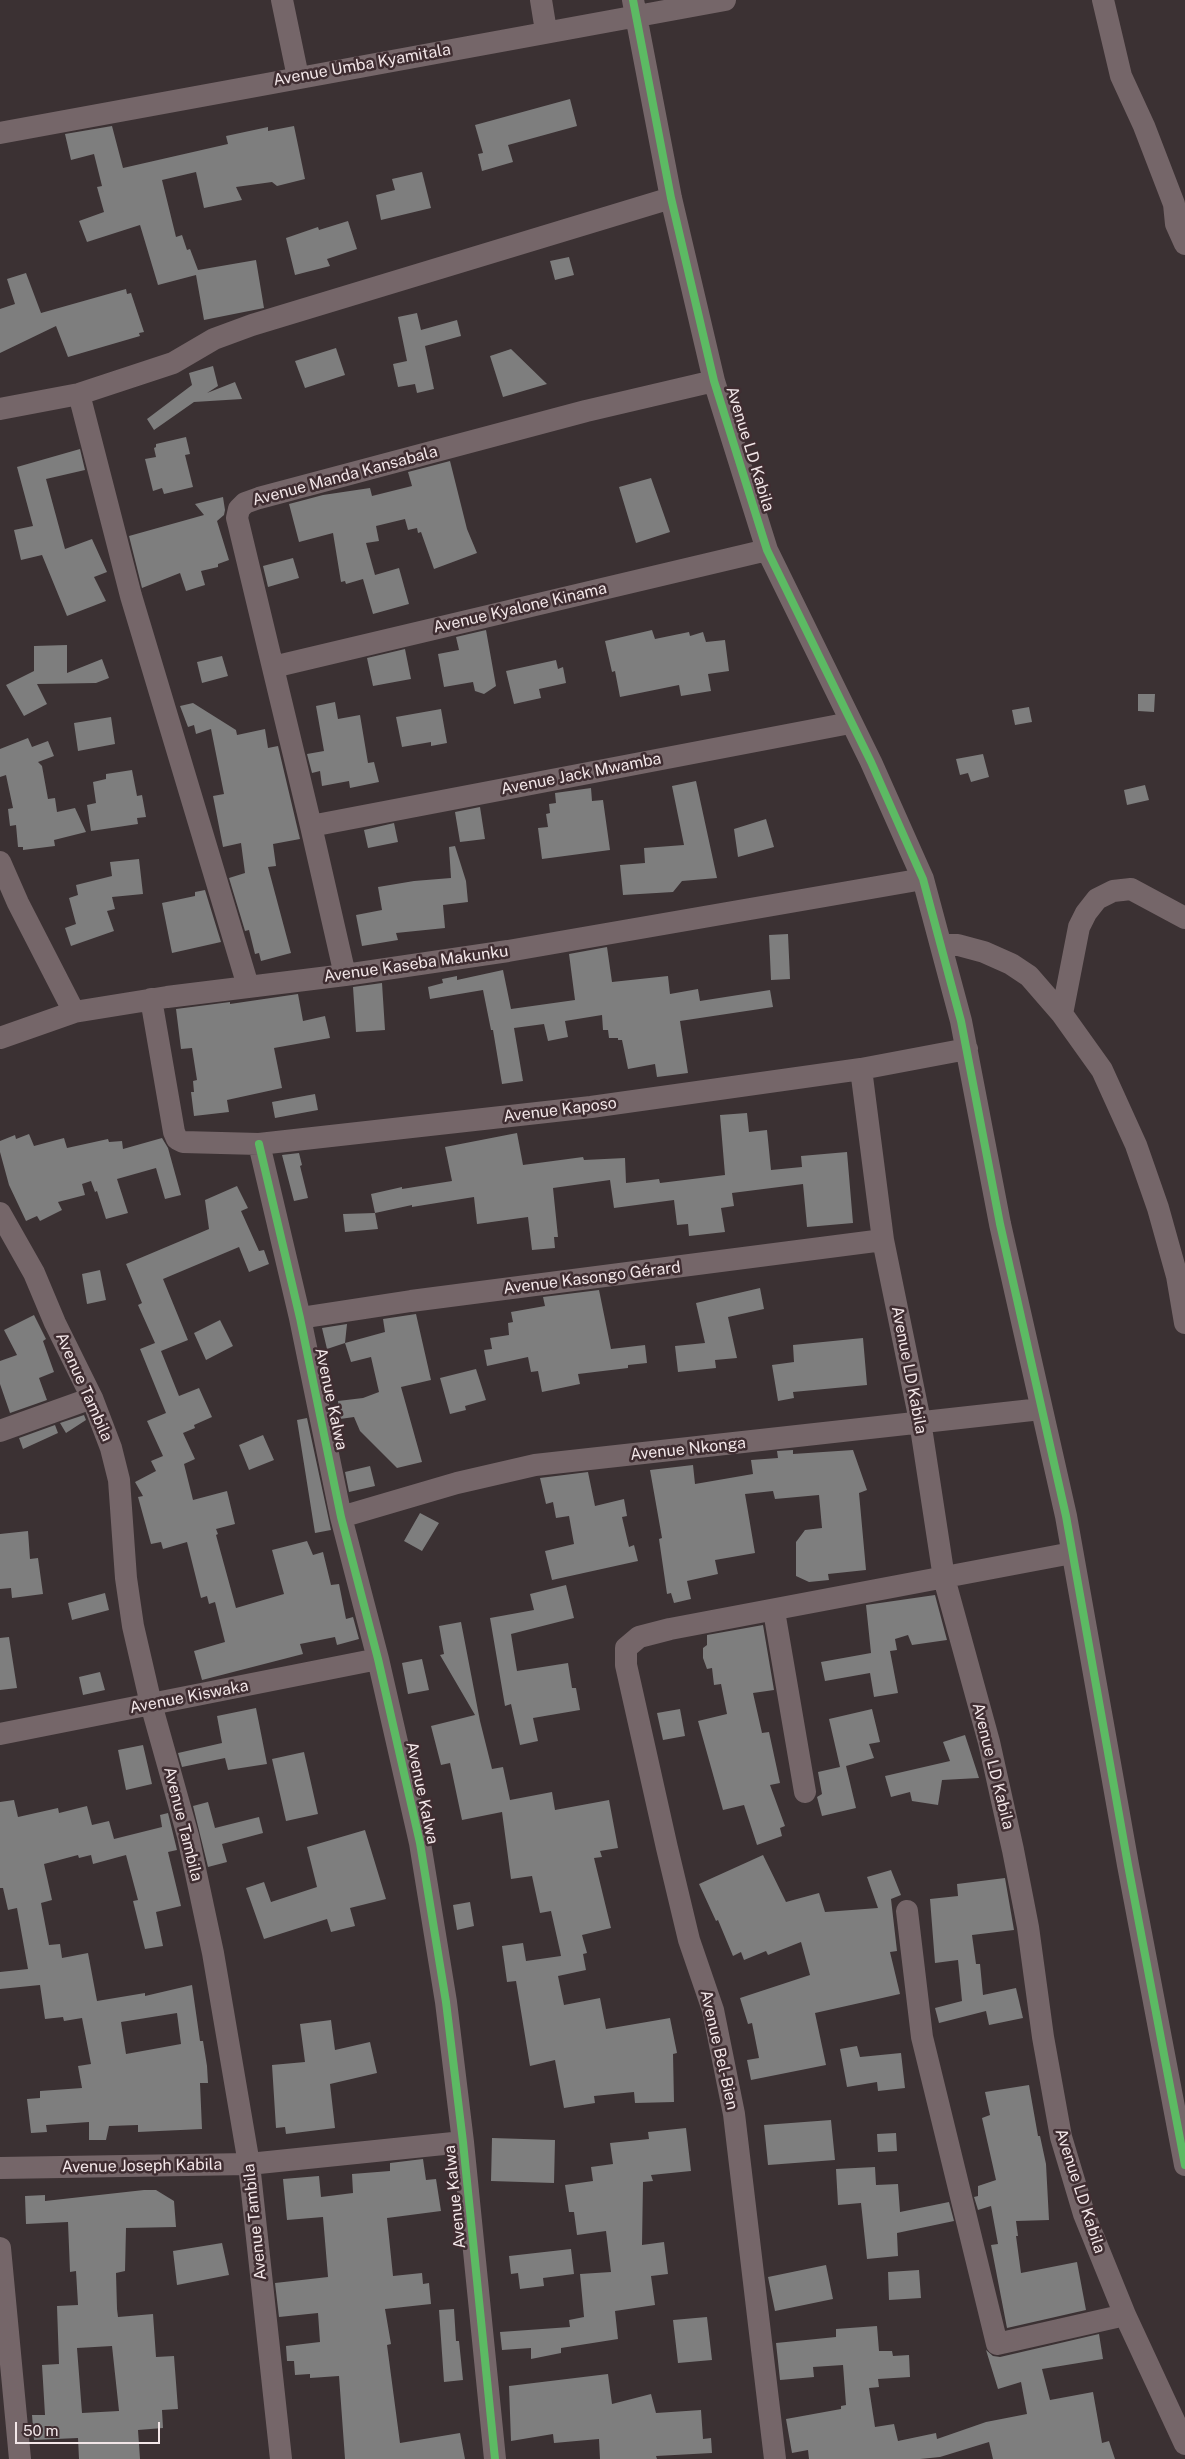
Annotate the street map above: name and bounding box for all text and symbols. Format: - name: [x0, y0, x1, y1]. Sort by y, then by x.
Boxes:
- street label: Avenue Umba Kyamitala: [272, 40, 452, 90]
- street label: Avenue LD Kabila: [722, 384, 778, 514]
- street label: Avenue Manda Kansabala: [250, 442, 440, 510]
- street label: Avenue Kyalone Kinama: [431, 579, 609, 637]
- street label: Avenue Jack Mwamba: [499, 749, 663, 799]
- street label: Avenue Kaseba Makunku: [322, 942, 510, 986]
- street label: Avenue Kaposo: [502, 1094, 618, 1126]
- street label: Avenue Kasongo Gérard: [502, 1258, 682, 1298]
- street label: Avenue LD Kabila: [887, 1304, 931, 1436]
- street label: Avenue Tambila: [51, 1330, 117, 1444]
- street label: Avenue Kalwa: [311, 1346, 351, 1452]
- street label: Avenue Nkonga: [629, 1433, 747, 1465]
- street label: Avenue Kiswaka: [128, 1676, 250, 1718]
- street label: Avenue LD Kabila: [968, 1701, 1018, 1831]
- street label: Avenue Kalwa: [402, 1740, 442, 1846]
- street label: Avenue Tambila: [159, 1765, 207, 1883]
- street label: Avenue Bel-Bien: [696, 1988, 742, 2112]
- street label: Avenue LD Kabila: [1051, 2126, 1109, 2256]
- street label: Avenue Kalwa: [440, 2144, 470, 2250]
- street label: Avenue Joseph Kabila: [61, 2155, 223, 2177]
- street label: Avenue Tambila: [239, 2163, 271, 2281]
- scale bar: [18, 2412, 162, 2444]
- text: 50 m: [23, 2422, 58, 2439]

